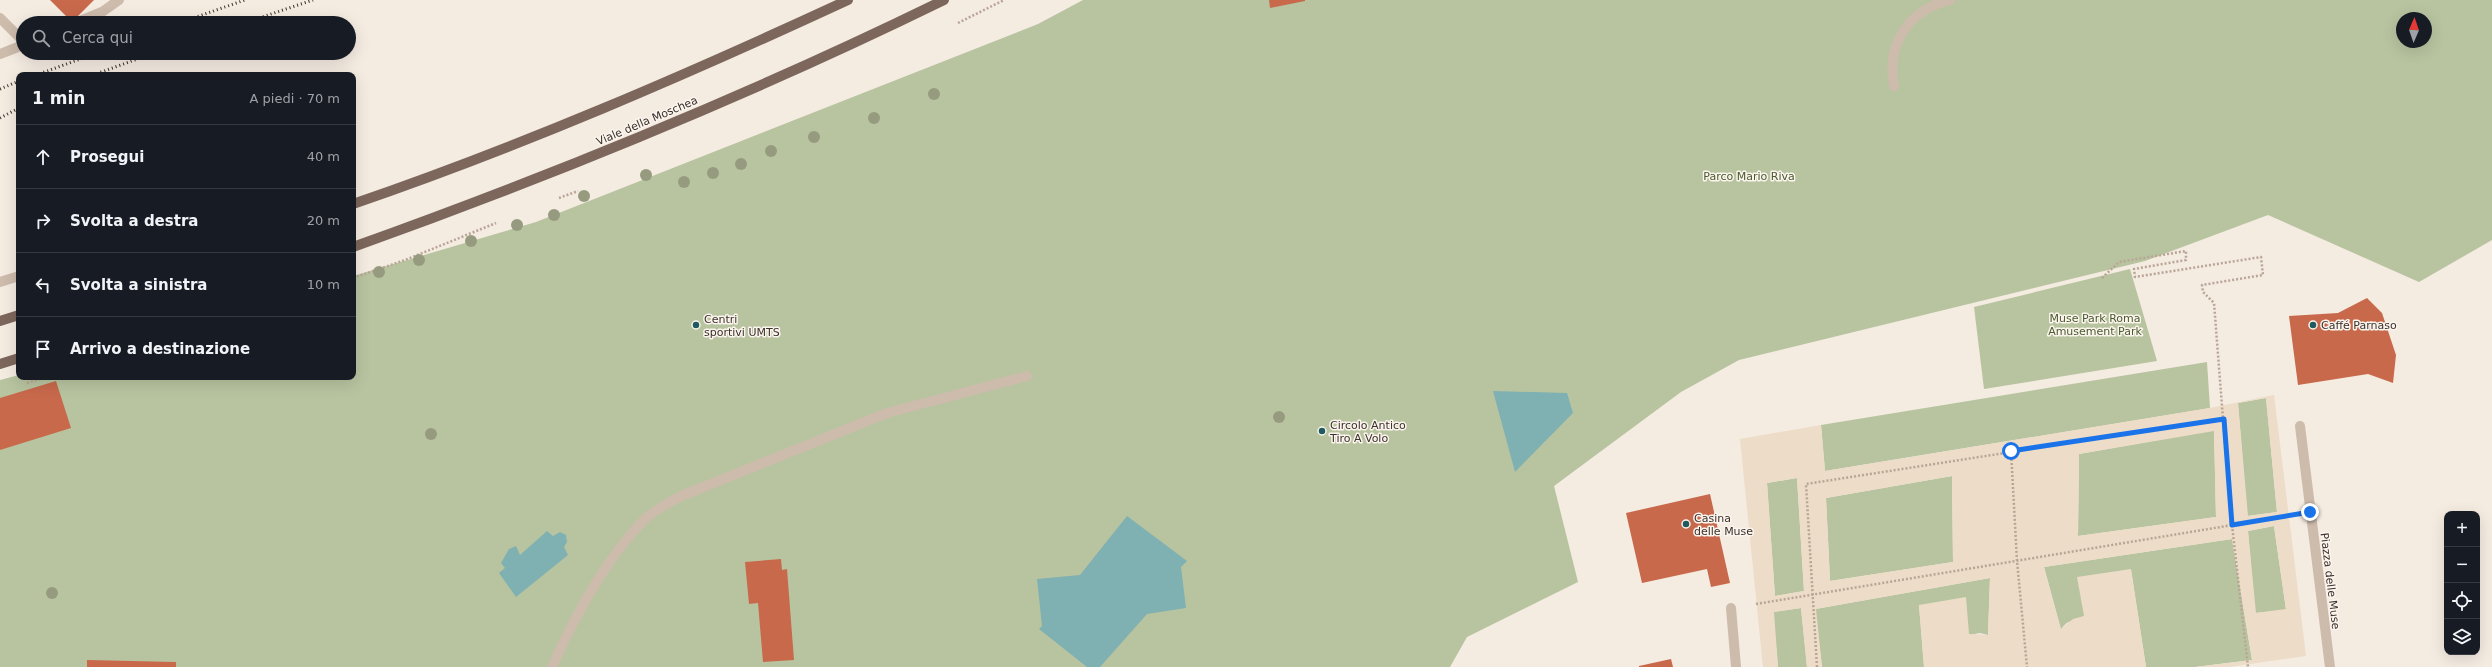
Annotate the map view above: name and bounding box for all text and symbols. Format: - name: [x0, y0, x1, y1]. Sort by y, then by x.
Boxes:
- north arrow: [2396, 12, 2432, 48]
- search box: [16, 16, 356, 60]
- icon: search: [30, 27, 52, 49]
- text: Cerca qui: [62, 29, 133, 47]
- text: 1 min: [32, 88, 85, 108]
- text: A piedi · 70 m: [250, 91, 340, 106]
- street label: Viale della Moschea: [594, 94, 700, 148]
- icon: ahead: [32, 146, 54, 168]
- text: Prosegui: [70, 148, 144, 166]
- text: 40 m: [307, 149, 340, 164]
- park label: Parco Mario Riva: [1703, 170, 1795, 183]
- icon: right: [32, 210, 54, 232]
- text: Svolta a destra: [70, 212, 198, 230]
- text: 20 m: [307, 213, 340, 228]
- icon: left: [32, 274, 54, 296]
- text: Svolta a sinistra: [70, 276, 207, 294]
- text: 10 m: [307, 277, 340, 292]
- park label: Muse Park Roma Amusement Park: [2048, 312, 2143, 338]
- place label: Centri sportivi UMTS: [704, 313, 780, 339]
- place label: Caffé Parnaso: [2321, 319, 2397, 332]
- marker: Centri sportivi UMTS: [691, 320, 701, 330]
- marker: Caffé Parnaso: [2308, 320, 2318, 330]
- icon: arrive: [32, 338, 54, 360]
- text: Arrivo a destinazione: [70, 340, 250, 358]
- place label: Circolo Antico Tiro A Volo: [1329, 419, 1406, 445]
- marker: Circolo Antico Tiro A Volo: [1317, 426, 1327, 436]
- route start: [2002, 442, 2020, 460]
- route end: [2301, 503, 2319, 521]
- map controls: [2444, 511, 2480, 655]
- button: +: [2444, 511, 2480, 547]
- place label: Casina delle Muse: [1694, 512, 1753, 538]
- marker: Casina delle Muse: [1681, 519, 1691, 529]
- street label: Piazza delle Muse: [2318, 532, 2342, 630]
- button: −: [2444, 547, 2480, 583]
- button: locate: [2444, 583, 2480, 619]
- button: layers: [2444, 619, 2480, 655]

